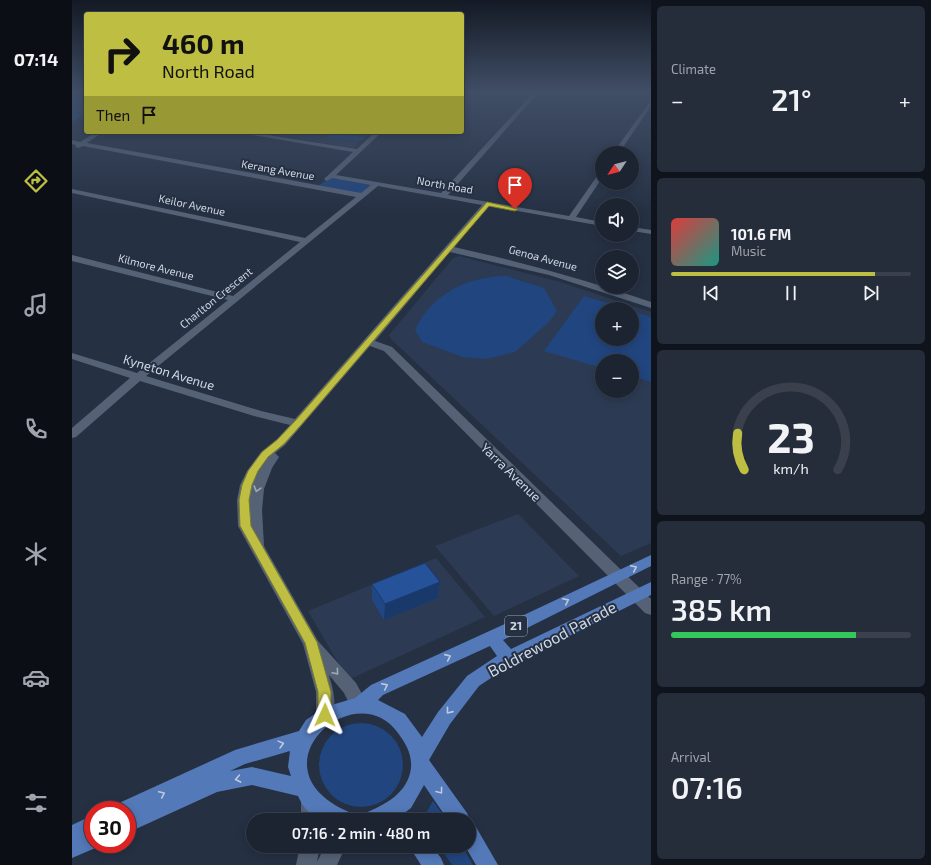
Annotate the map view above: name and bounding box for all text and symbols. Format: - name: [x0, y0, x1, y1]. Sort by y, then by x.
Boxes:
- text: 460 m: [162, 26, 245, 60]
- icon: right: [96, 28, 148, 80]
- text: 07:14: [14, 48, 58, 70]
- text: North Road: [162, 60, 255, 82]
- text: Climate: [671, 61, 716, 77]
- text: 21°: [771, 81, 812, 117]
- text: −: [671, 87, 684, 113]
- text: +: [899, 87, 911, 113]
- icon: arrive: [138, 104, 160, 126]
- text: Then: [96, 106, 130, 124]
- north arrow: [595, 146, 639, 190]
- map controls: [595, 146, 639, 398]
- street label: Kerang Avenue: [240, 157, 316, 182]
- icon: directions: [22, 167, 50, 195]
- pin: [498, 168, 532, 209]
- street label: North Road: [416, 173, 474, 196]
- icon: arrive: [504, 174, 526, 196]
- street label: Keilor Avenue: [158, 191, 227, 218]
- button: sound: [595, 198, 639, 242]
- text: 101.6 FM: [731, 225, 791, 243]
- street label: Genoa Avenue: [507, 242, 579, 273]
- text: Music: [731, 243, 766, 259]
- button: layers: [595, 250, 639, 294]
- street label: Kilmore Avenue: [117, 251, 195, 282]
- street label: Charlton Crescent: [177, 264, 255, 331]
- icon: previous: [700, 282, 722, 304]
- icon: pause: [780, 282, 802, 304]
- icon: next: [860, 282, 882, 304]
- icon: music: [22, 291, 50, 319]
- button: +: [595, 302, 639, 346]
- street label: Kyneton Avenue: [121, 350, 217, 394]
- button: −: [595, 354, 639, 398]
- text: 23: [767, 411, 815, 461]
- icon: phone: [22, 415, 50, 443]
- street label: Yarra Avenue: [478, 439, 544, 505]
- text: km/h: [773, 460, 809, 477]
- one-way arrow: [253, 485, 262, 492]
- icon: climate: [22, 540, 50, 568]
- one-way arrow: [630, 565, 638, 573]
- text: Range · 77%: [671, 571, 742, 587]
- text: 385 km: [671, 591, 772, 627]
- street label: Boldrewood Parade: [484, 597, 619, 680]
- one-way arrow: [562, 598, 569, 606]
- road number: 21: [505, 616, 527, 636]
- one-way arrow: [445, 653, 452, 661]
- icon: car: [22, 664, 50, 692]
- one-way arrow: [332, 668, 339, 675]
- one-way arrow: [380, 683, 388, 691]
- position arrow: [304, 694, 346, 736]
- one-way arrow: [446, 707, 453, 714]
- one-way arrow: [278, 740, 285, 749]
- text: Arrival: [671, 749, 711, 765]
- text: 07:16: [671, 769, 743, 805]
- one-way arrow: [235, 774, 241, 782]
- one-way arrow: [436, 787, 443, 794]
- icon: filters: [22, 789, 50, 817]
- one-way arrow: [157, 791, 165, 799]
- speed limit sign: 30: [84, 801, 136, 853]
- text: 07:16 · 2 min · 480 m: [292, 824, 430, 842]

